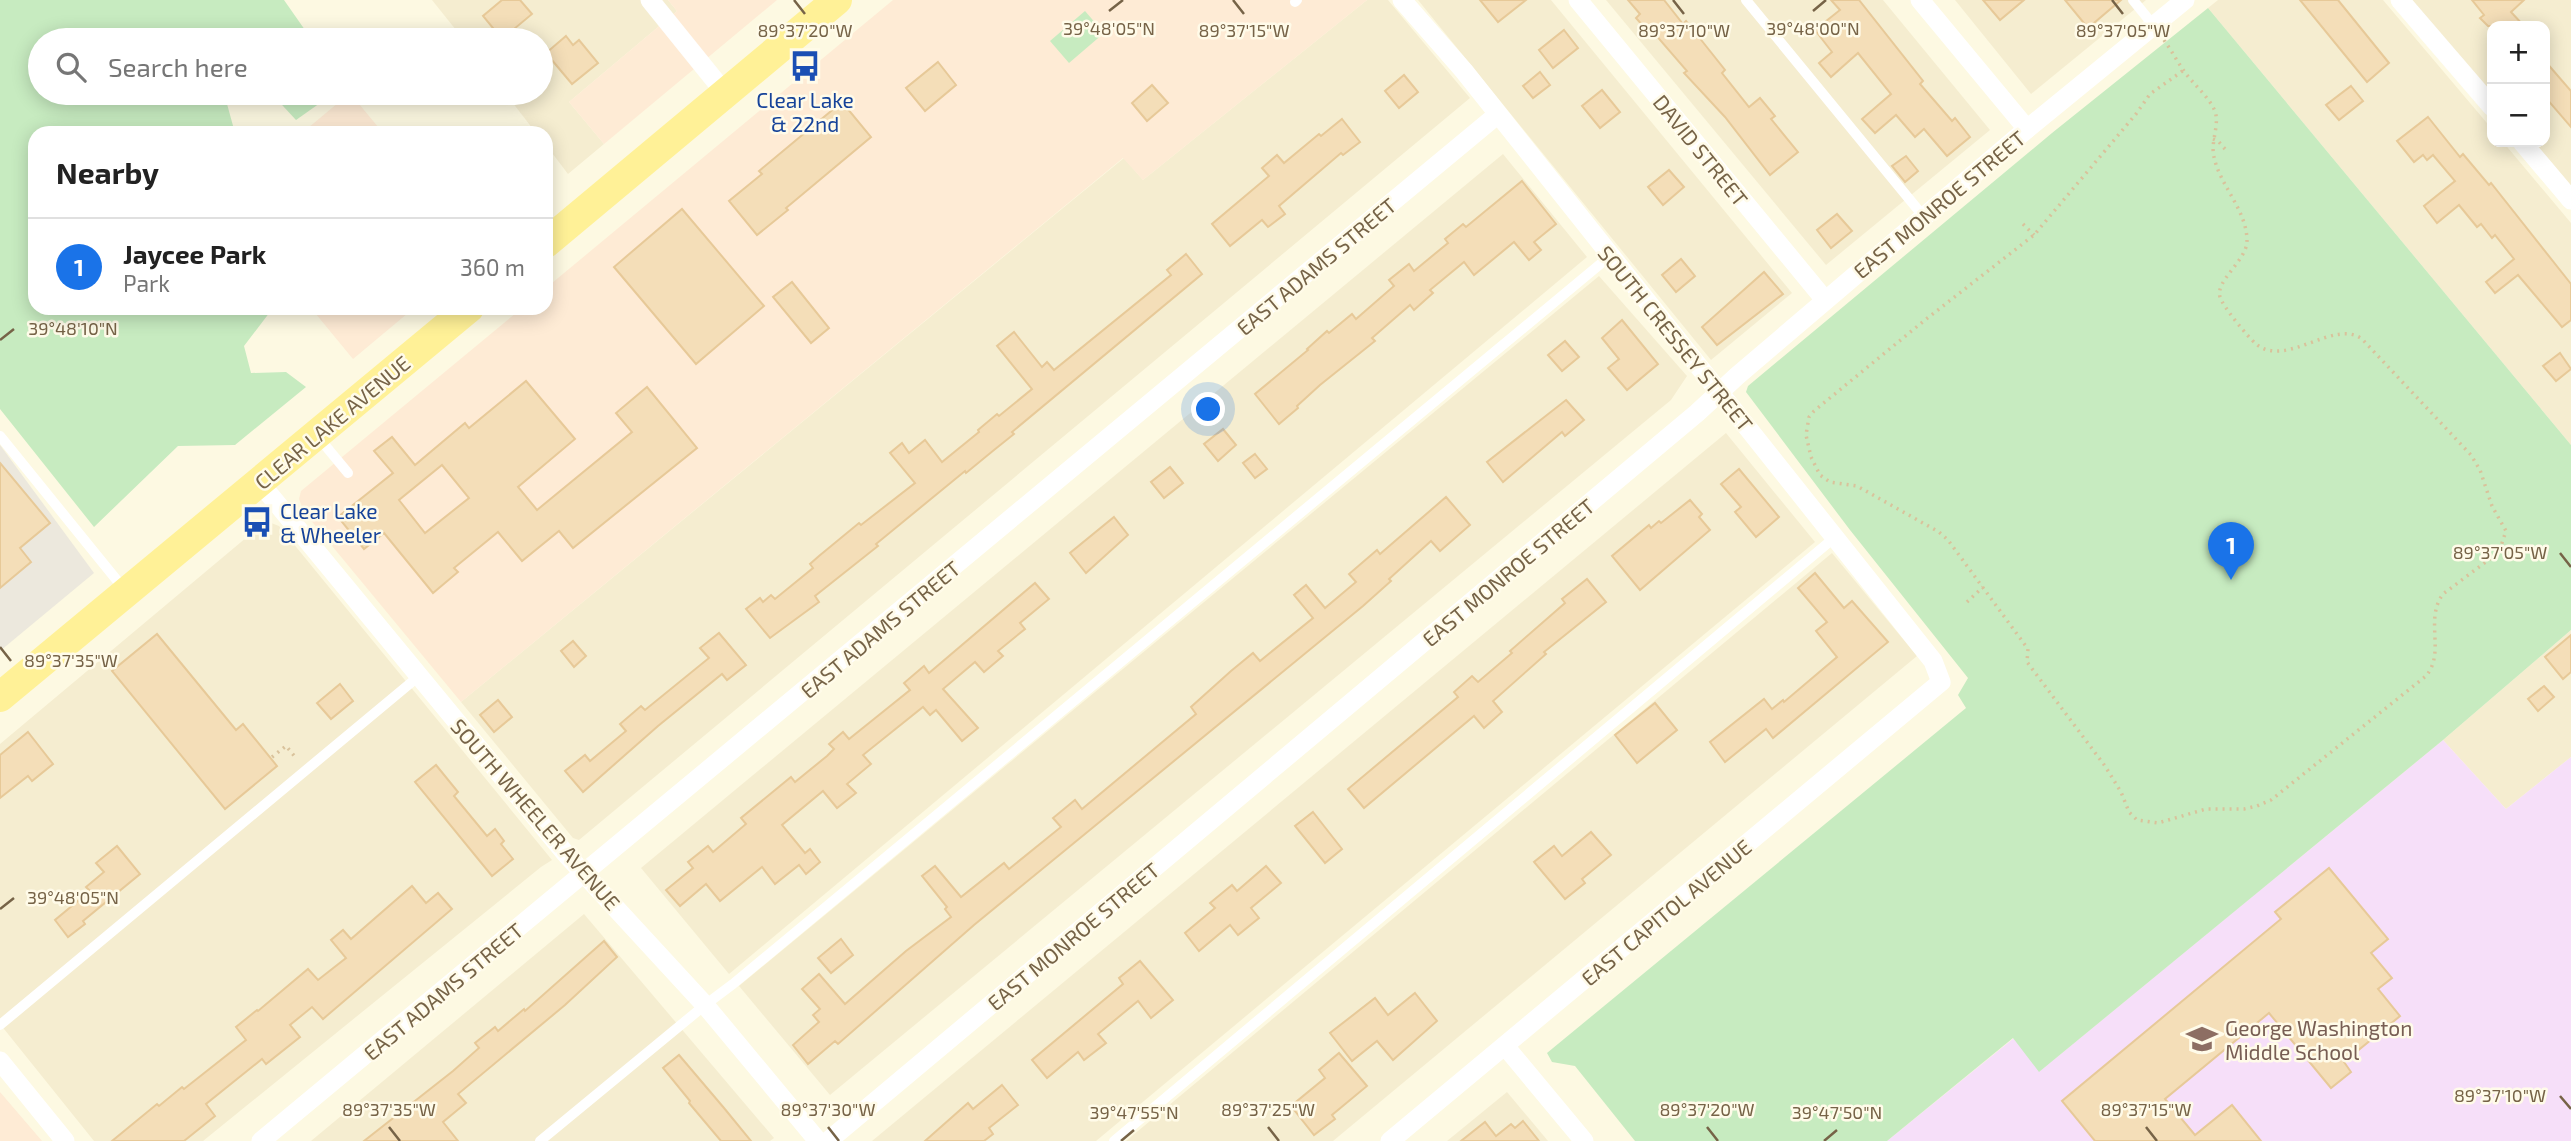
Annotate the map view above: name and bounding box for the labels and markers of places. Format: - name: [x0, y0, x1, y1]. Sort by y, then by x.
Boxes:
- bus stop icon: Clear Lake & 22nd: [788, 49, 822, 83]
- place label: Clear Lake & 22nd: [756, 87, 854, 136]
- place label: Clear Lake & Wheeler: [280, 498, 382, 547]
- bus stop icon: Clear Lake & Wheeler: [240, 505, 274, 539]
- pin: 1: [2208, 522, 2254, 580]
- place label: George Washington Middle School: [2225, 1015, 2412, 1064]
- school or university icon: George Washington Middle School: [2185, 1022, 2219, 1056]

